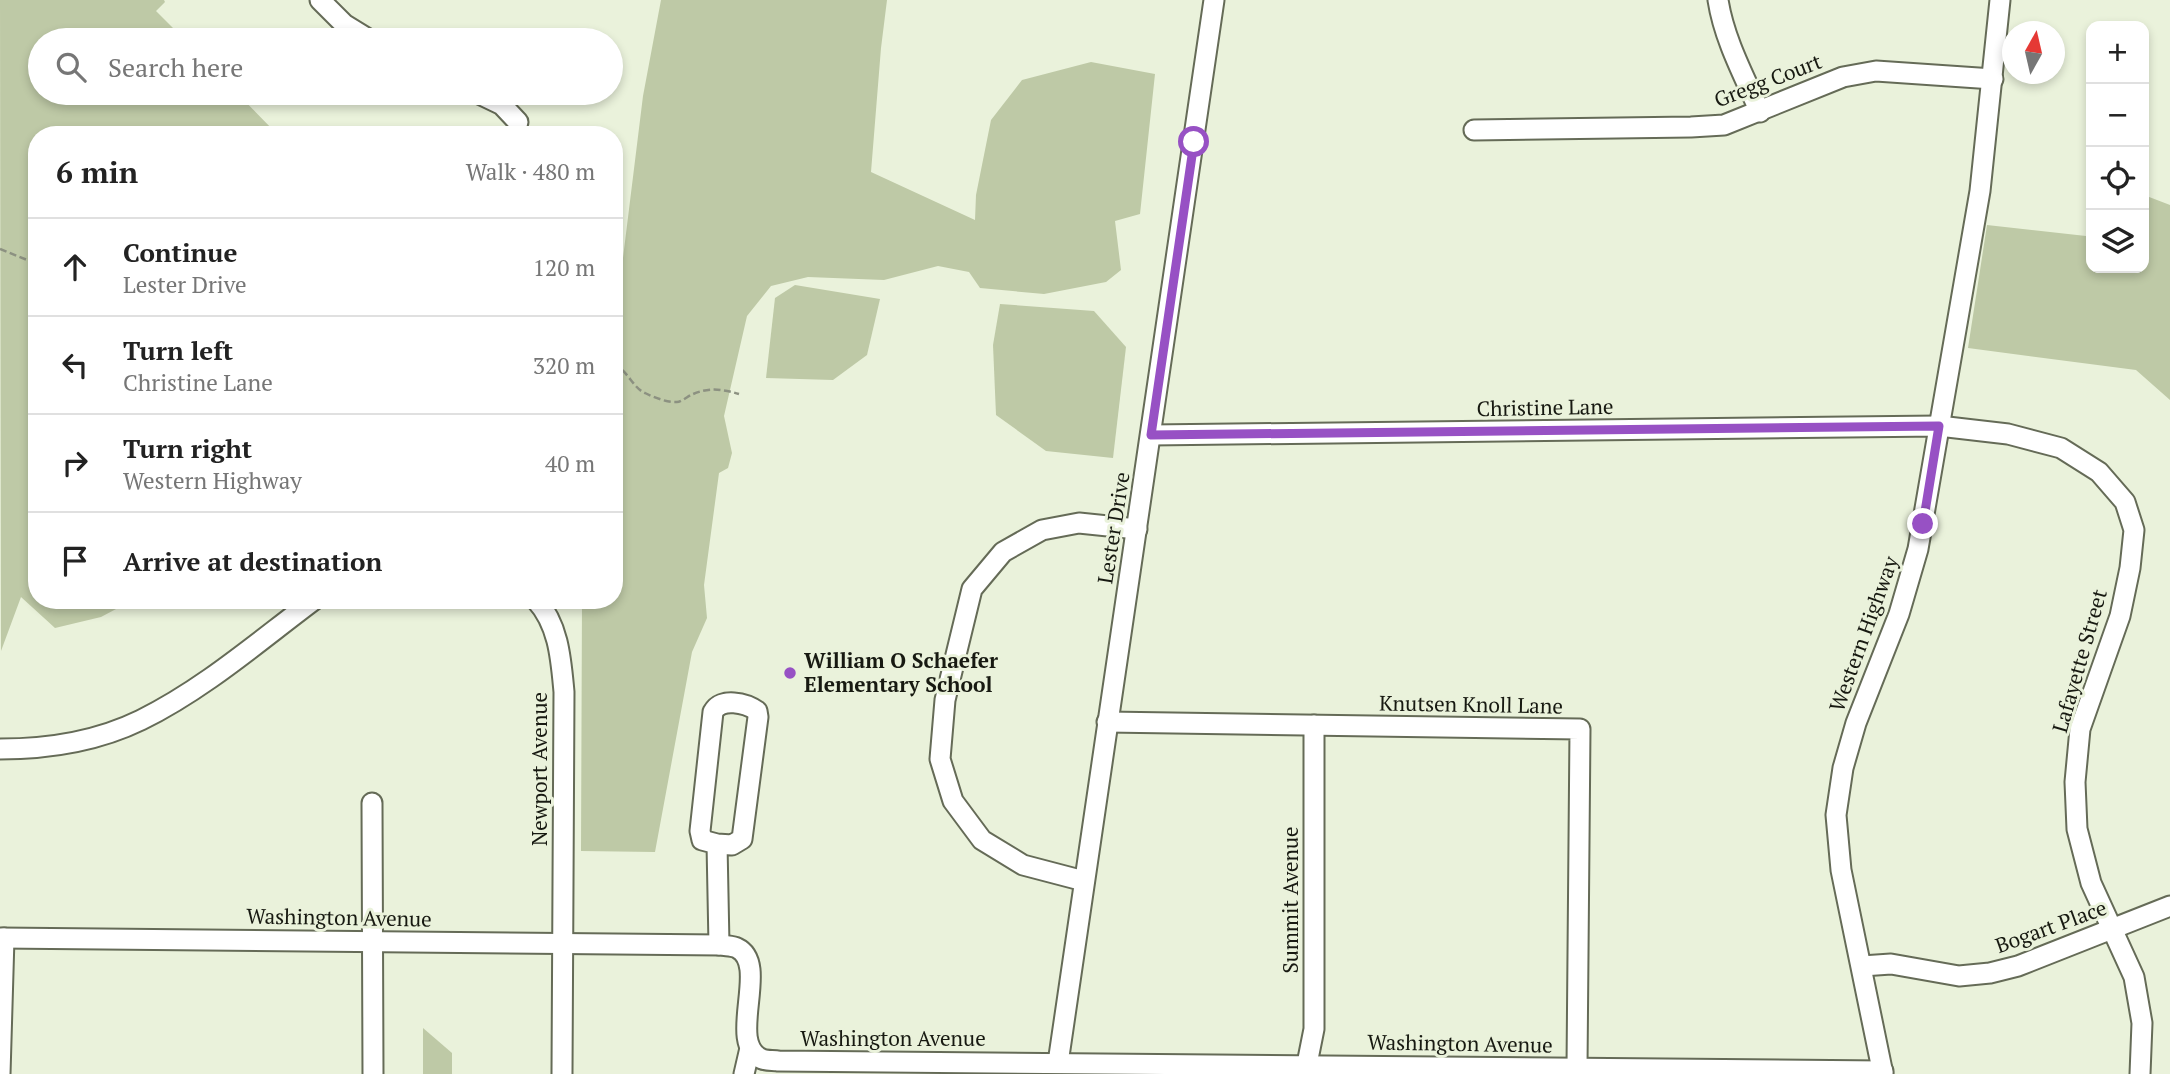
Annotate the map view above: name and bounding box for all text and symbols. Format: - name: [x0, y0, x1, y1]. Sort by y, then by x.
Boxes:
- north arrow: [2002, 21, 2065, 84]
- map controls: [2086, 21, 2149, 273]
- button: +: [2086, 21, 2149, 84]
- search box: [28, 28, 623, 105]
- street label: Gregg Court: [1710, 47, 1826, 113]
- icon: search: [52, 48, 90, 86]
- text: Search here: [108, 50, 243, 84]
- button: −: [2086, 84, 2149, 147]
- route start: [1178, 126, 1209, 157]
- button: locate: [2086, 147, 2149, 210]
- text: 6 min: [56, 152, 138, 192]
- text: Walk · 480 m: [466, 156, 595, 187]
- button: layers: [2086, 210, 2149, 273]
- text: Continue: [123, 235, 237, 269]
- icon: ahead: [56, 248, 94, 286]
- text: 120 m: [533, 252, 595, 283]
- text: Lester Drive: [123, 269, 247, 300]
- text: Turn left: [123, 333, 233, 367]
- icon: left: [56, 346, 94, 384]
- text: 320 m: [533, 350, 595, 381]
- text: Christine Lane: [123, 367, 273, 398]
- street label: Christine Lane: [1476, 392, 1614, 422]
- text: Turn right: [123, 431, 252, 465]
- icon: right: [56, 444, 94, 482]
- text: 40 m: [545, 448, 595, 479]
- text: Western Highway: [123, 465, 302, 496]
- street label: Lester Drive: [1090, 470, 1136, 586]
- route end: [1907, 508, 1938, 539]
- icon: arrive: [56, 542, 94, 580]
- text: Arrive at destination: [123, 544, 382, 578]
- street label: Western Highway: [1822, 552, 1904, 715]
- street label: Lafayette Street: [2045, 586, 2113, 736]
- place label: William O Schaefer Elementary School: [804, 646, 998, 698]
- marker: William O Schaefer Elementary School: [782, 665, 798, 681]
- street label: Knutsen Knoll Lane: [1379, 688, 1563, 720]
- street label: Newport Avenue: [525, 692, 553, 846]
- street label: Summit Avenue: [1276, 826, 1304, 974]
- street label: Bogart Place: [1991, 893, 2110, 959]
- street label: Washington Avenue: [246, 901, 432, 933]
- street label: Washington Avenue: [800, 1024, 986, 1052]
- street label: Washington Avenue: [1367, 1027, 1553, 1059]

